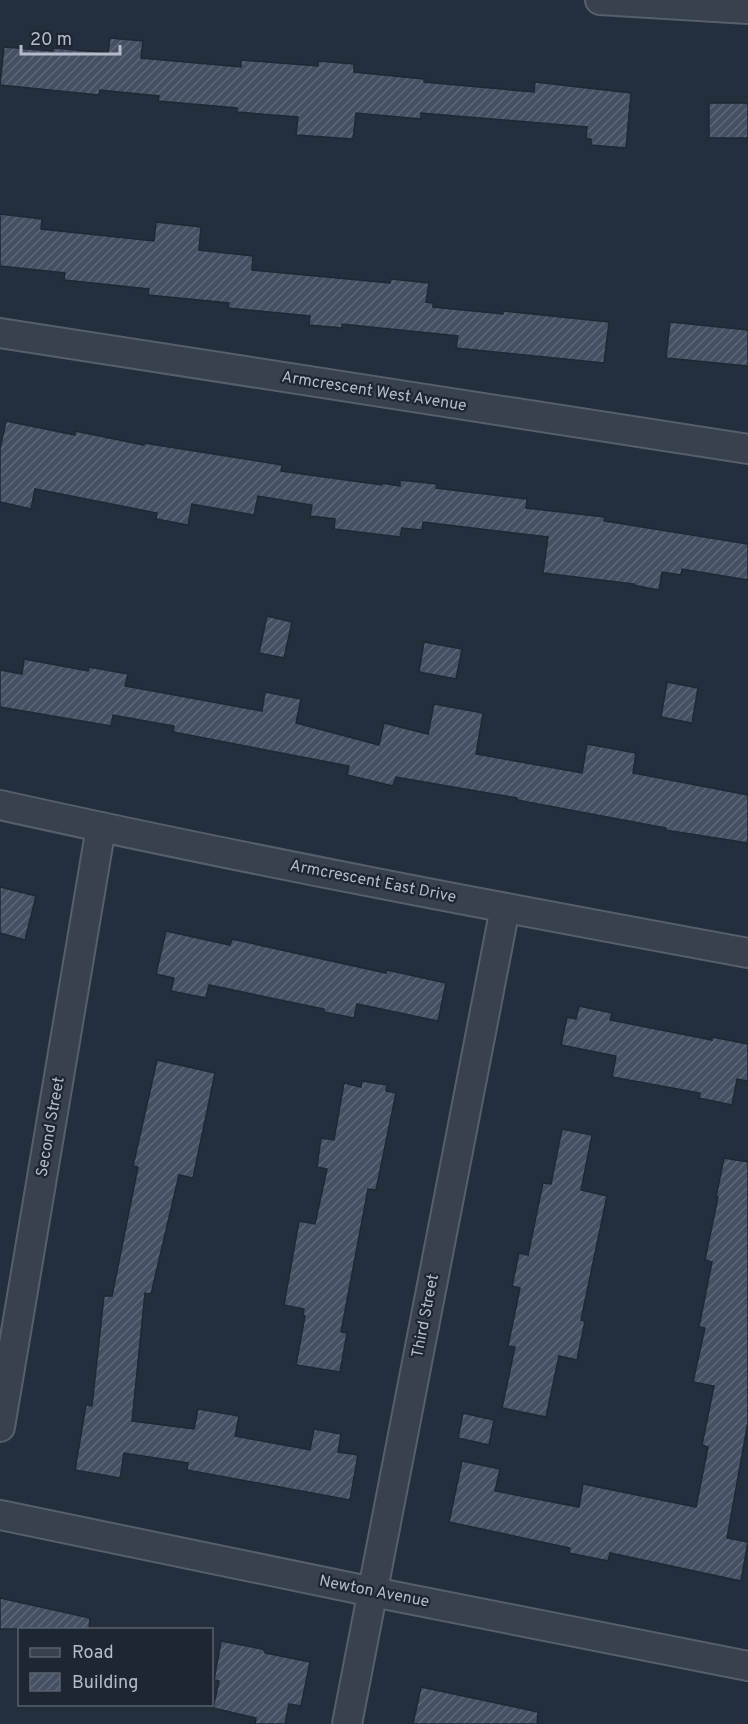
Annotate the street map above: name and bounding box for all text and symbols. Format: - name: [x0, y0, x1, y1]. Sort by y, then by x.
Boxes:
- scale bar: [21, 18, 120, 56]
- text: 20 m: [30, 29, 72, 52]
- street label: Armcrescent West Avenue: [280, 367, 468, 417]
- street label: Armcrescent East Drive: [288, 856, 458, 908]
- street label: Second Street: [32, 1075, 70, 1179]
- street label: Third Street: [408, 1272, 444, 1360]
- street label: Newton Avenue: [317, 1572, 431, 1612]
- legend: [18, 1628, 213, 1706]
- text: Road: [72, 1642, 114, 1665]
- text: Building: [72, 1672, 138, 1695]

